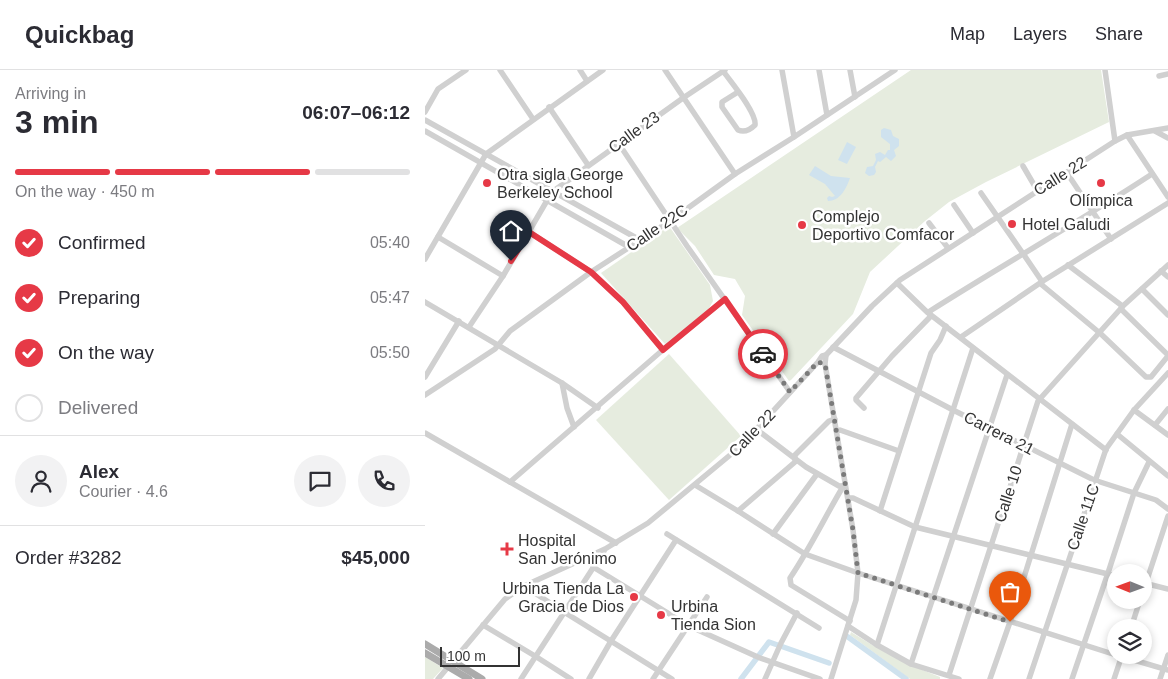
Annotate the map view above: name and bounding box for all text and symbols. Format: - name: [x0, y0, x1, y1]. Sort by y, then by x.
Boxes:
- text: Quickbag: [25, 21, 134, 48]
- text: Map: [950, 24, 985, 44]
- text: Layers: [1013, 24, 1067, 44]
- text: Share: [1095, 24, 1143, 44]
- text: Arriving in: [15, 85, 86, 102]
- text: 06:07–06:12: [302, 102, 410, 123]
- text: 3 min: [15, 104, 99, 140]
- street label: Calle 23: [605, 108, 663, 156]
- street label: Calle 22: [1031, 153, 1089, 199]
- place label: Otra sigla George Berkeley School: [497, 166, 623, 201]
- marker: Otra sigla George Berkeley School: [481, 177, 493, 189]
- marker: Olímpica: [1095, 177, 1107, 189]
- text: On the way · 450 m: [15, 183, 155, 200]
- place label: Olímpica: [1069, 192, 1133, 209]
- street label: Calle 22C: [623, 201, 691, 255]
- place label: Complejo Deportivo Comfacor: [812, 208, 955, 243]
- pin: [490, 210, 532, 261]
- place label: Hotel Galudi: [1022, 216, 1110, 233]
- icon: home: [497, 217, 525, 245]
- marker: Hotel Galudi: [1006, 218, 1018, 230]
- marker: Complejo Deportivo Comfacor: [796, 219, 808, 231]
- icon: check: [15, 229, 43, 257]
- text: Confirmed: [58, 232, 146, 253]
- text: 05:40: [370, 234, 410, 251]
- icon: check: [15, 284, 43, 312]
- text: Preparing: [58, 287, 140, 308]
- text: 05:47: [370, 289, 410, 306]
- courier: [738, 329, 788, 379]
- icon: check: [15, 339, 43, 367]
- icon: car: [749, 340, 777, 368]
- text: On the way: [58, 342, 154, 363]
- text: 05:50: [370, 344, 410, 361]
- text: Delivered: [58, 397, 138, 418]
- street label: Calle 22: [725, 406, 779, 460]
- street label: Carrera 21: [961, 408, 1037, 458]
- button: person: [15, 455, 67, 507]
- button: chat: [294, 455, 346, 507]
- button: phone: [358, 455, 410, 507]
- text: Alex: [79, 461, 119, 482]
- street label: Calle 10: [991, 463, 1025, 525]
- street label: Calle 11C: [1064, 482, 1102, 552]
- text: Courier · 4.6: [79, 483, 168, 500]
- place label: Hospital San Jerónimo: [518, 532, 617, 567]
- marker: Hospital San Jerónimo: [500, 542, 514, 556]
- text: Order #3282: [15, 547, 122, 568]
- text: $45,000: [341, 547, 410, 568]
- north arrow: [1107, 564, 1153, 609]
- map controls: [1107, 564, 1152, 664]
- pin: [989, 571, 1031, 622]
- icon: bag: [996, 578, 1024, 606]
- place label: Urbina Tienda La Gracia de Dios: [502, 580, 624, 615]
- marker: Urbina Tienda La Gracia de Dios: [628, 591, 640, 603]
- place label: Urbina Tienda Sion: [671, 598, 756, 633]
- marker: Urbina Tienda Sion: [655, 609, 667, 621]
- button: layers: [1107, 619, 1152, 664]
- scale bar: [440, 644, 520, 667]
- text: 100 m: [447, 648, 486, 664]

